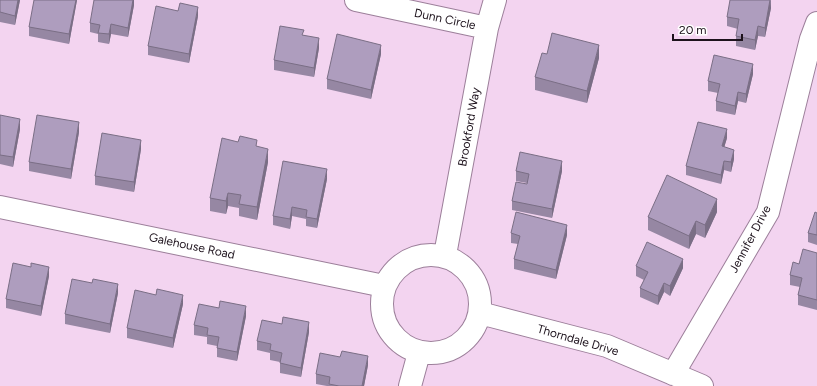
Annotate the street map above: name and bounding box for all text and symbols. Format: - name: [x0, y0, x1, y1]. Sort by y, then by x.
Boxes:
- street label: Dunn Circle: [413, 6, 477, 32]
- scale bar: [673, 16, 742, 42]
- text: 20 m: [679, 23, 707, 37]
- street label: Brookford Way: [455, 86, 483, 168]
- street label: Jennifer Drive: [726, 202, 774, 275]
- street label: Galehouse Road: [148, 230, 236, 262]
- street label: Thorndale Drive: [536, 322, 621, 358]

